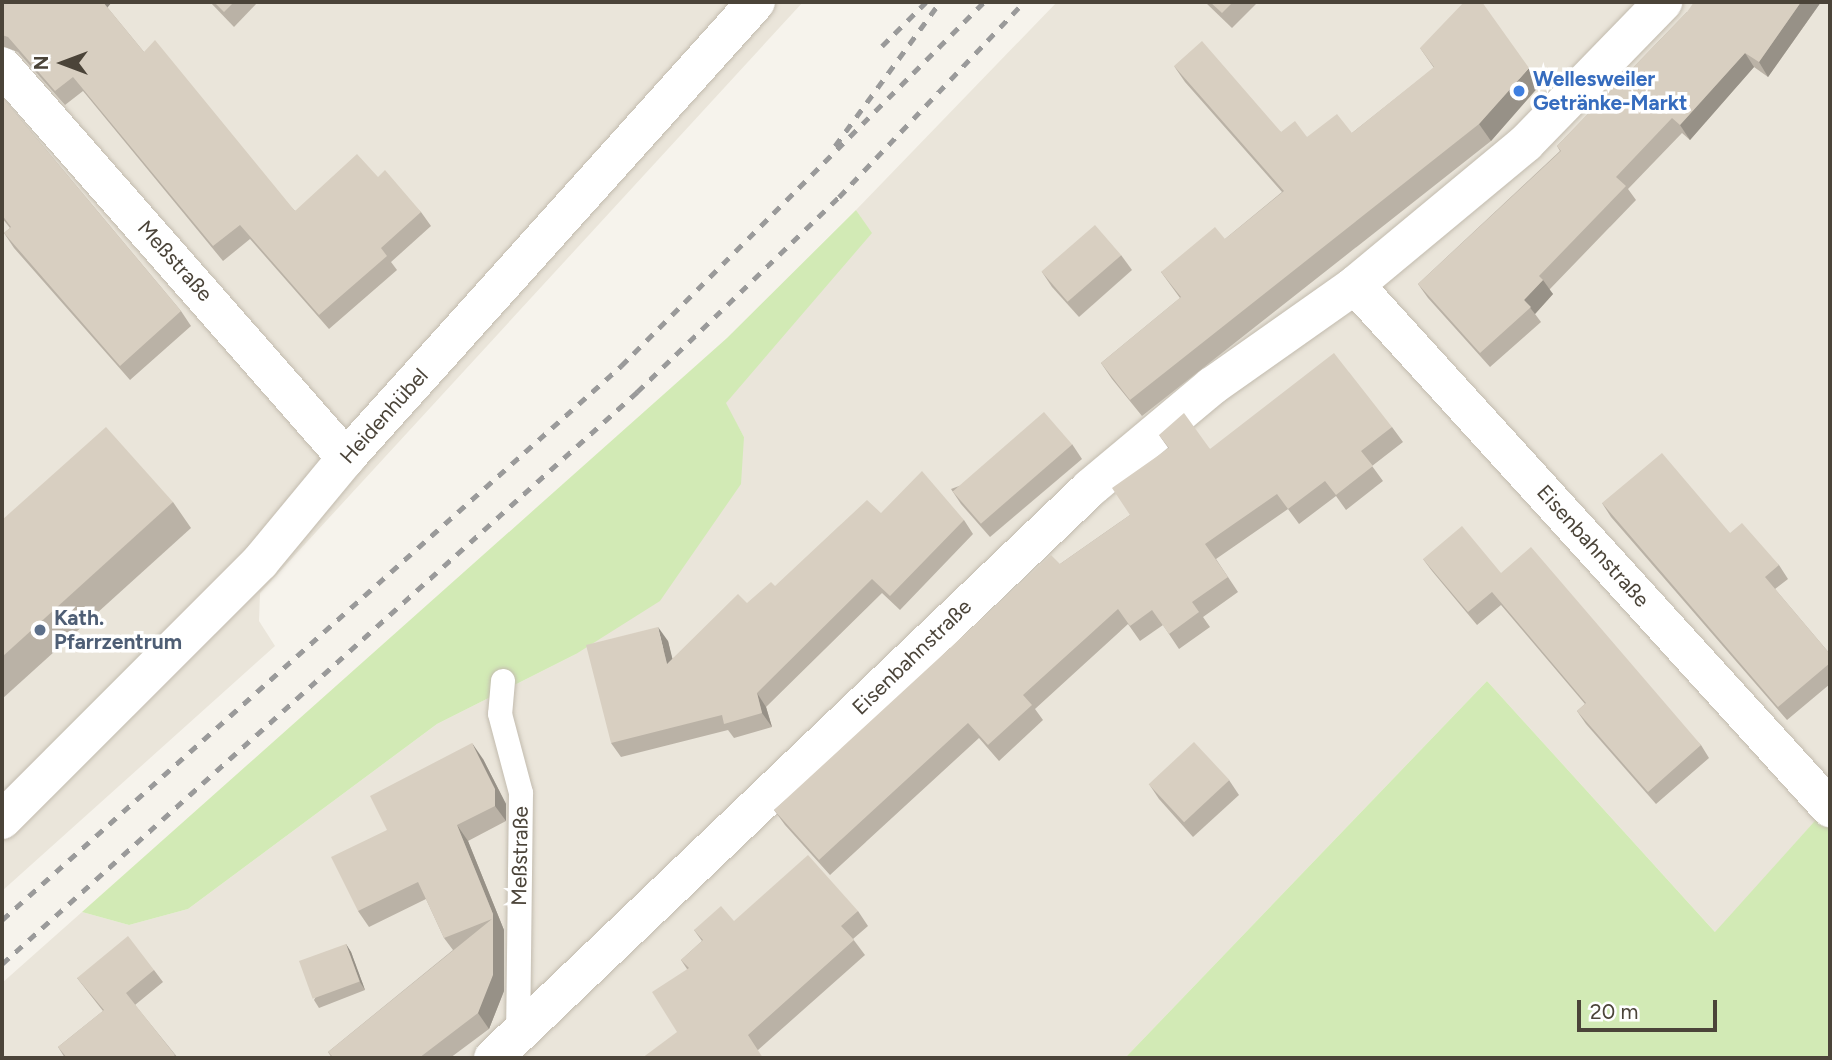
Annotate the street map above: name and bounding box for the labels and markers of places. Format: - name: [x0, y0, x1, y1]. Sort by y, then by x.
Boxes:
- place label: Wellesweiler Getränke-Markt: [1533, 66, 1687, 116]
- marker: Wellesweiler Getränke-Markt: [1511, 83, 1527, 99]
- place label: Kath. Pfarrzentrum: [54, 605, 182, 655]
- marker: Kath. Pfarrzentrum: [32, 622, 48, 638]

